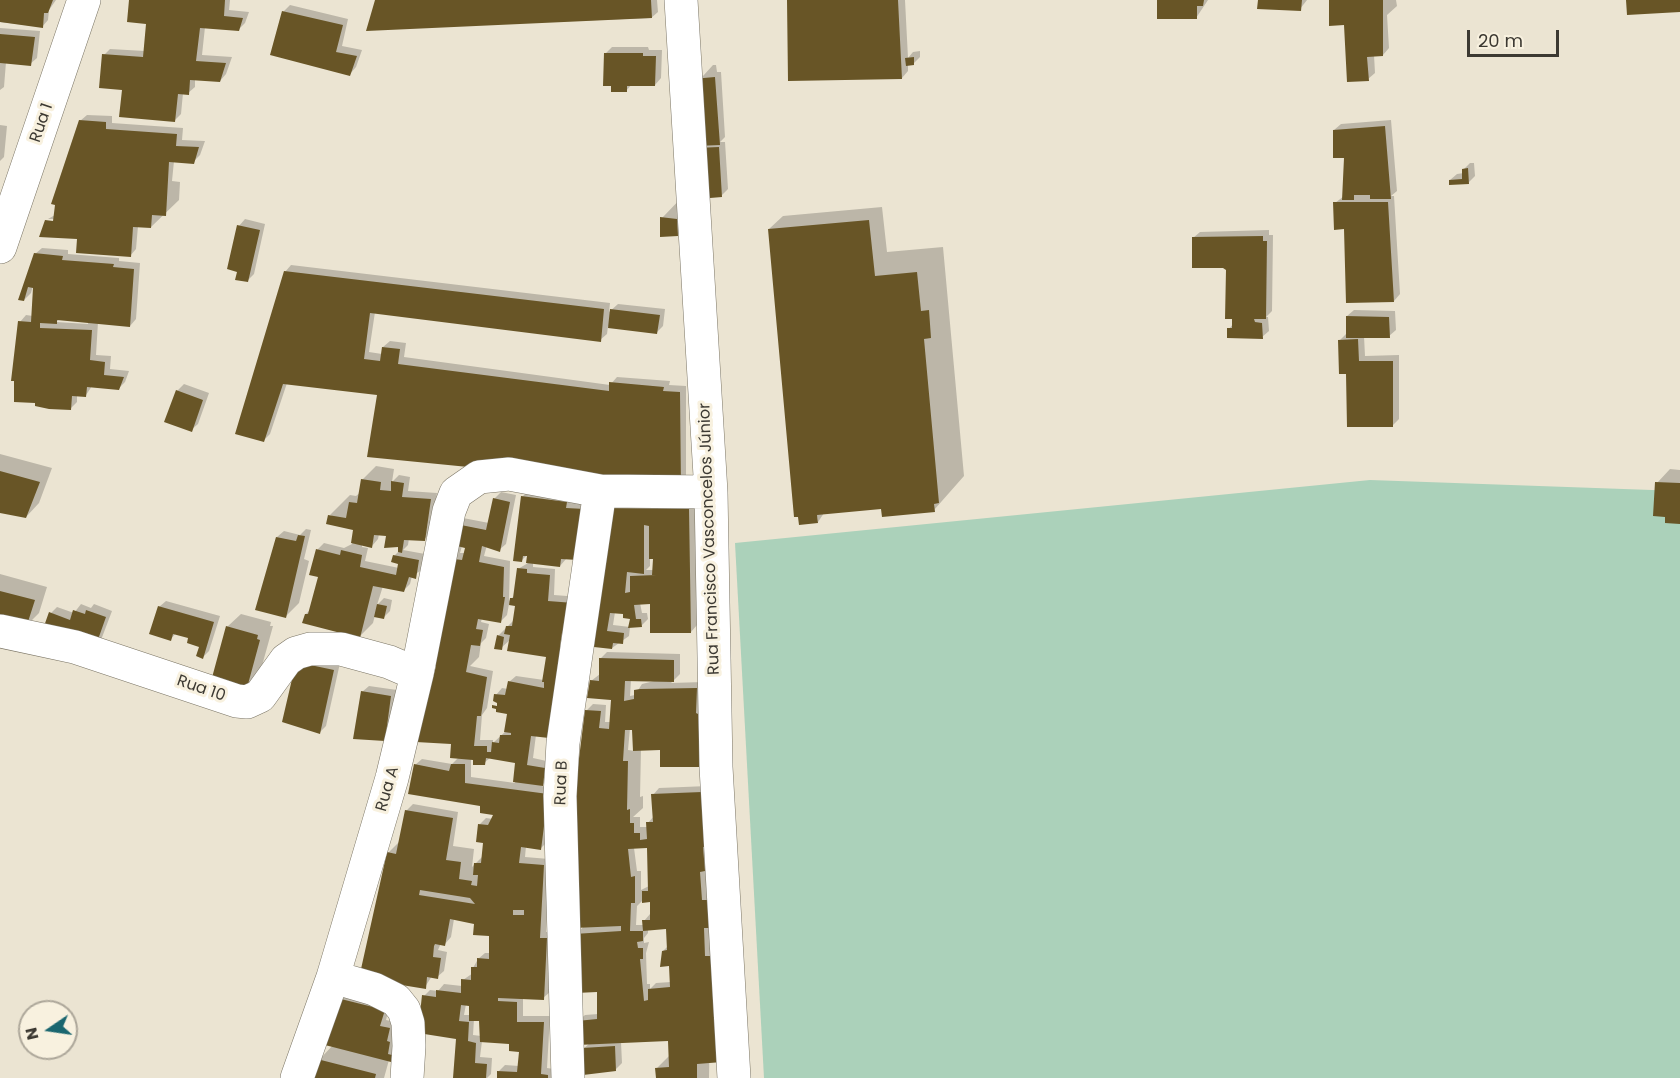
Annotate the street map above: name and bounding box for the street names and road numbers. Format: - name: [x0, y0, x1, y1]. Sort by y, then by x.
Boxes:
- street label: Rua 1: [26, 101, 58, 145]
- street label: Rua Francisco Vasconcelos Júnior: [696, 403, 724, 675]
- street label: Rua 10: [174, 672, 228, 706]
- street label: Rua B: [552, 760, 572, 806]
- street label: Rua A: [372, 764, 404, 814]

